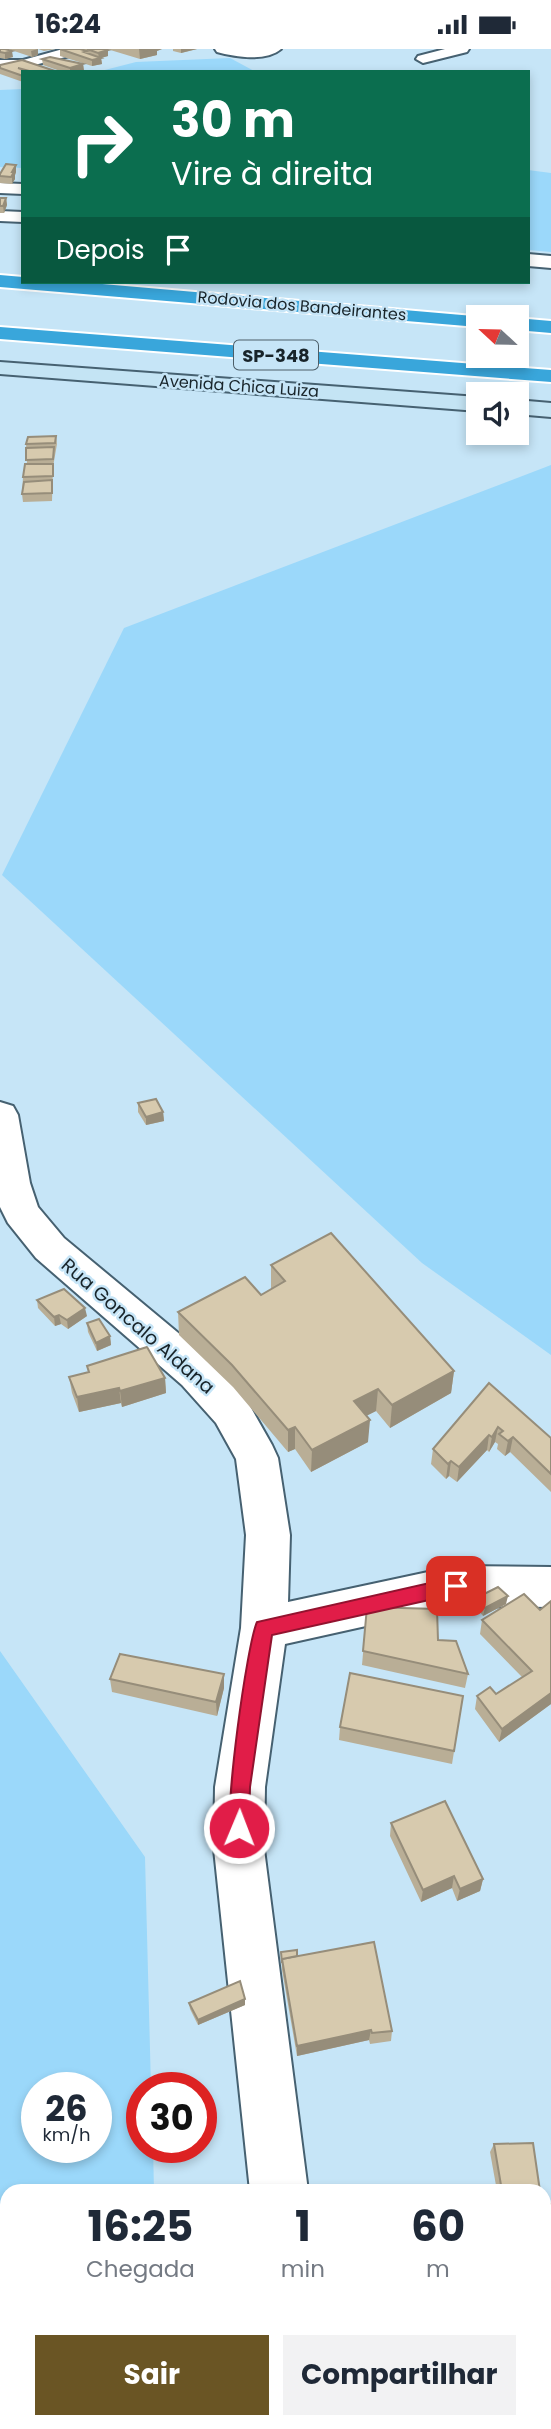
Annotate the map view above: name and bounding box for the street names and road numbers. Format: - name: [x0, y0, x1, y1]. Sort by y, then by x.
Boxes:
- street label: Rodovia dos Bandeirantes: [197, 285, 407, 327]
- road number: SP-348: [234, 341, 318, 369]
- street label: Avenida Chica Luiza: [158, 369, 320, 403]
- street label: Rua Goncalo Aldana: [55, 1252, 221, 1400]

